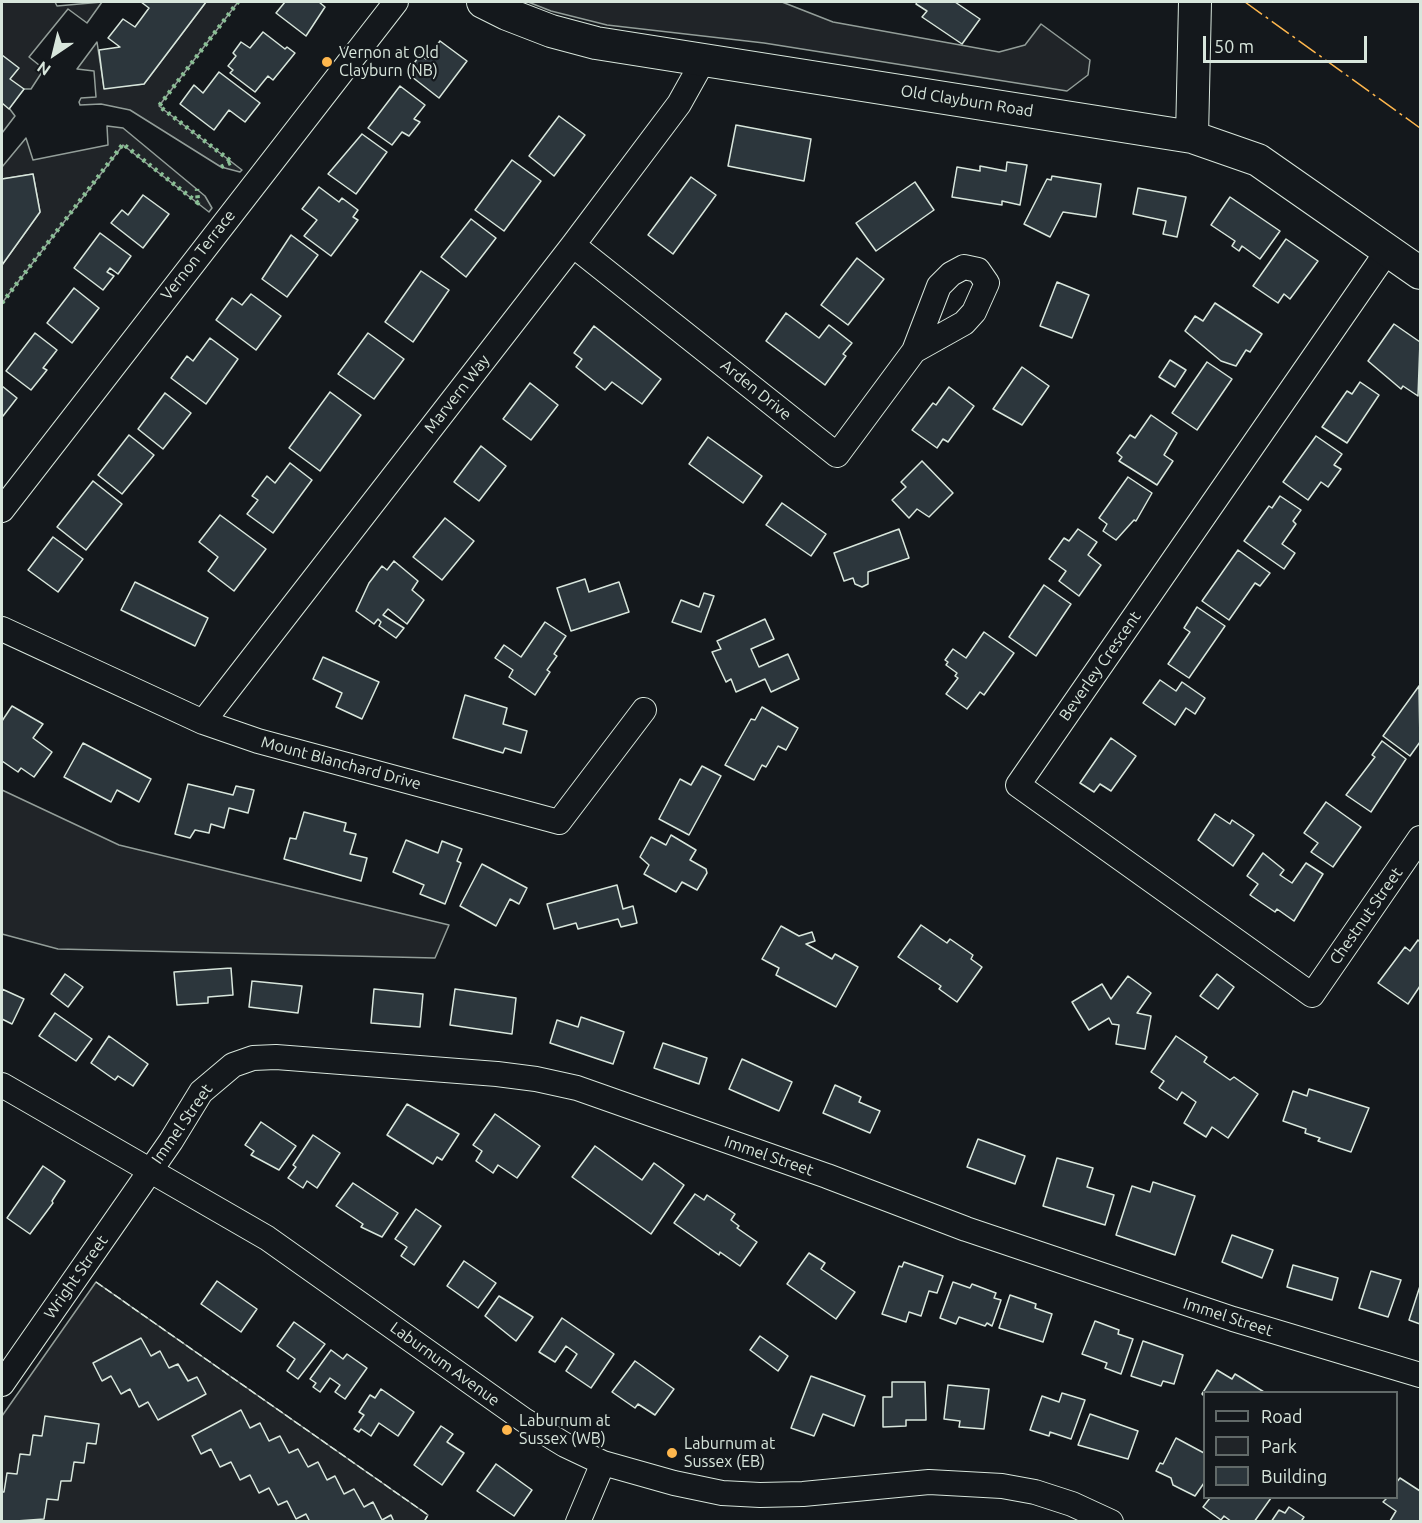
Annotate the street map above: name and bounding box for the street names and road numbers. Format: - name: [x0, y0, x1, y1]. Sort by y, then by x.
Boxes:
- street label: Old Clayburn Road: [899, 81, 1035, 121]
- street label: Vernon Terrace: [157, 206, 239, 304]
- street label: Marvern Way: [420, 351, 494, 437]
- street label: Arden Drive: [717, 356, 795, 424]
- street label: Beverley Crescent: [1055, 608, 1145, 724]
- street label: Mount Blanchard Drive: [259, 732, 423, 794]
- street label: Chestnut Street: [1325, 864, 1407, 968]
- street label: Immel Street: [147, 1080, 217, 1168]
- street label: Immel Street: [722, 1132, 816, 1180]
- street label: Wright Street: [40, 1232, 112, 1322]
- street label: Immel Street: [1181, 1293, 1275, 1341]
- street label: Laburnum Avenue: [387, 1318, 503, 1410]

